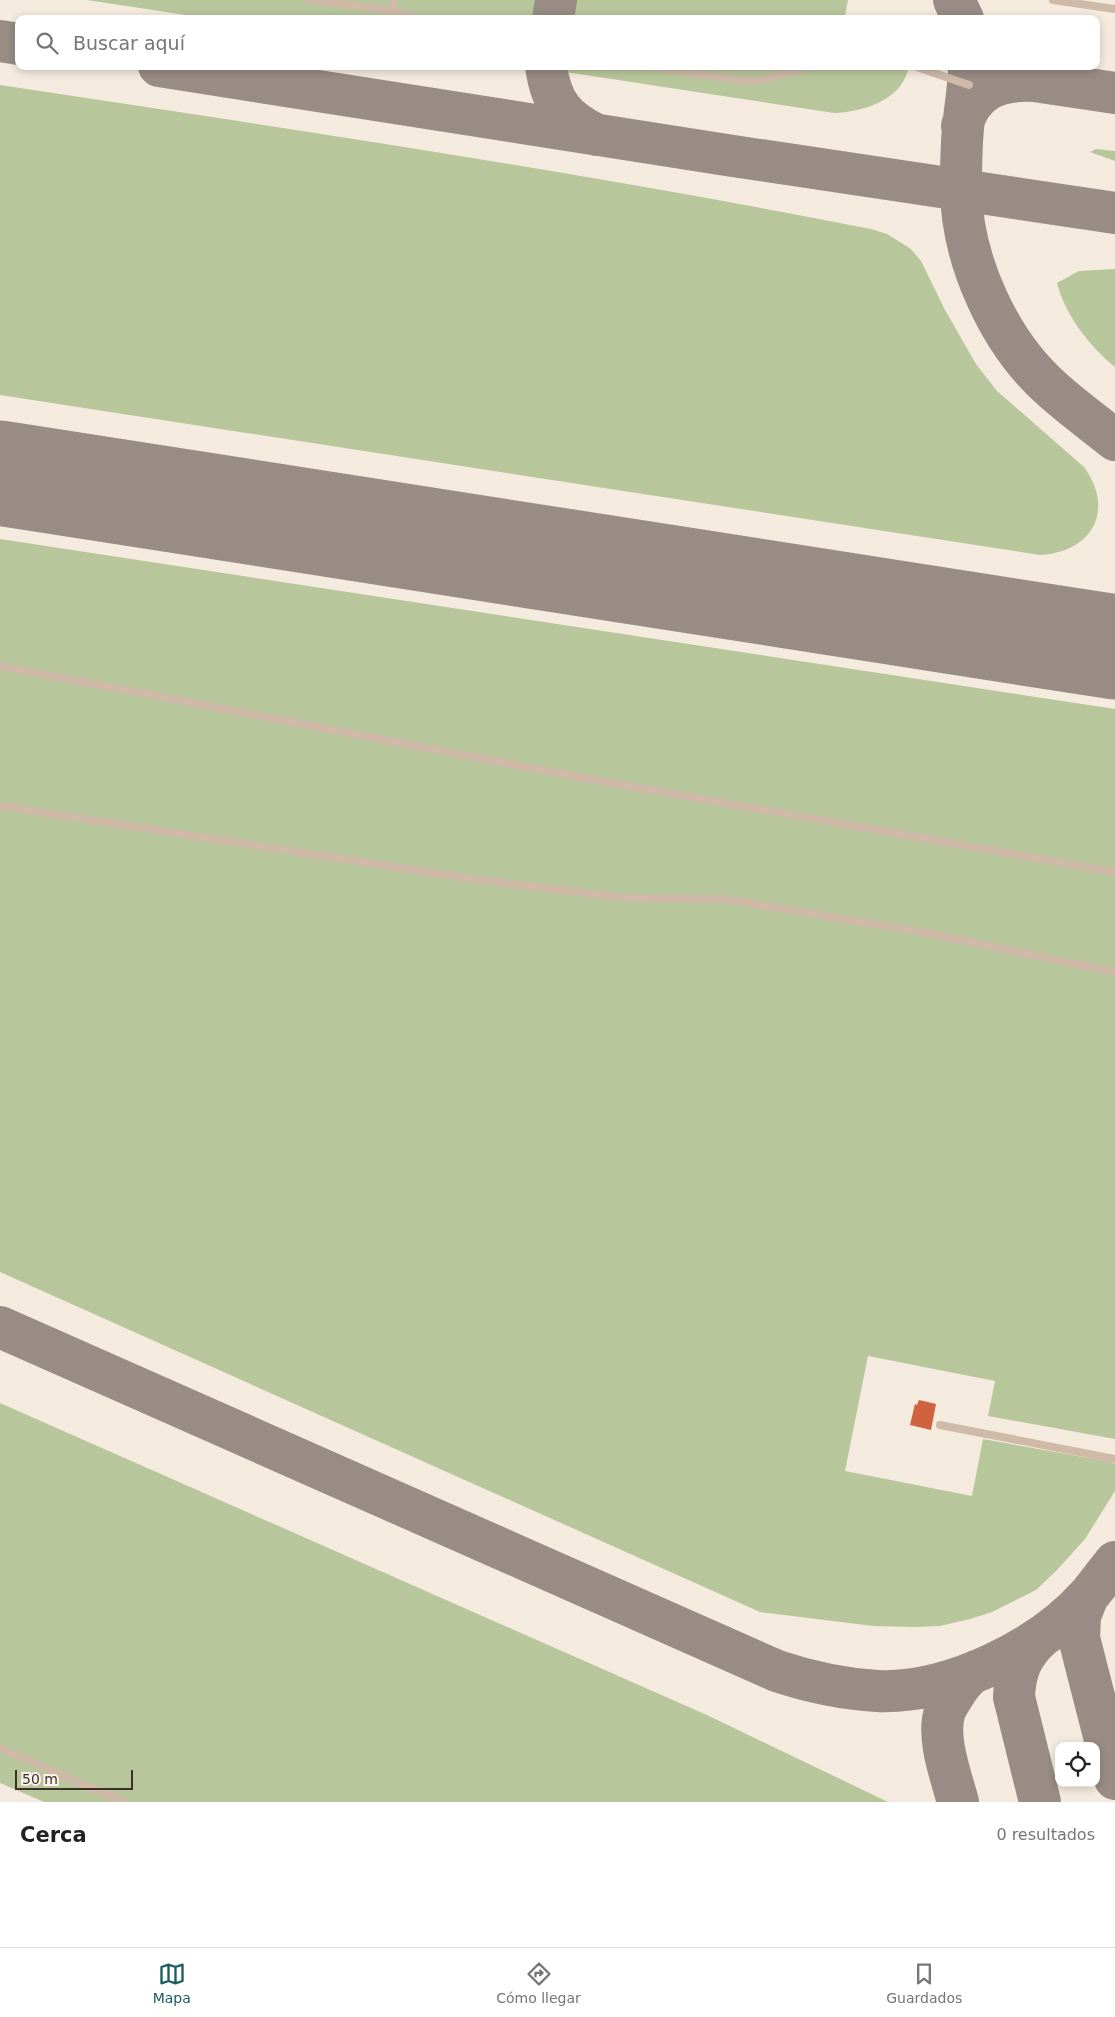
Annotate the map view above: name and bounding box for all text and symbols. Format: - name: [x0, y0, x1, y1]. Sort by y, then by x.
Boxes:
- search box: [15, 15, 1100, 70]
- icon: search: [33, 29, 61, 57]
- text: Buscar aquí: [73, 32, 185, 54]
- map controls: [1055, 1742, 1100, 1787]
- button: locate: [1055, 1742, 1100, 1787]
- scale bar: [15, 1767, 132, 1790]
- text: 50 m: [22, 1771, 58, 1787]
- text: Cerca: [20, 1823, 87, 1847]
- text: 0 resultados: [996, 1825, 1095, 1844]
- tab: Mapa: [153, 1960, 191, 2006]
- tab: Cómo llegar: [496, 1960, 581, 2006]
- tab: Guardados: [886, 1960, 962, 2006]

